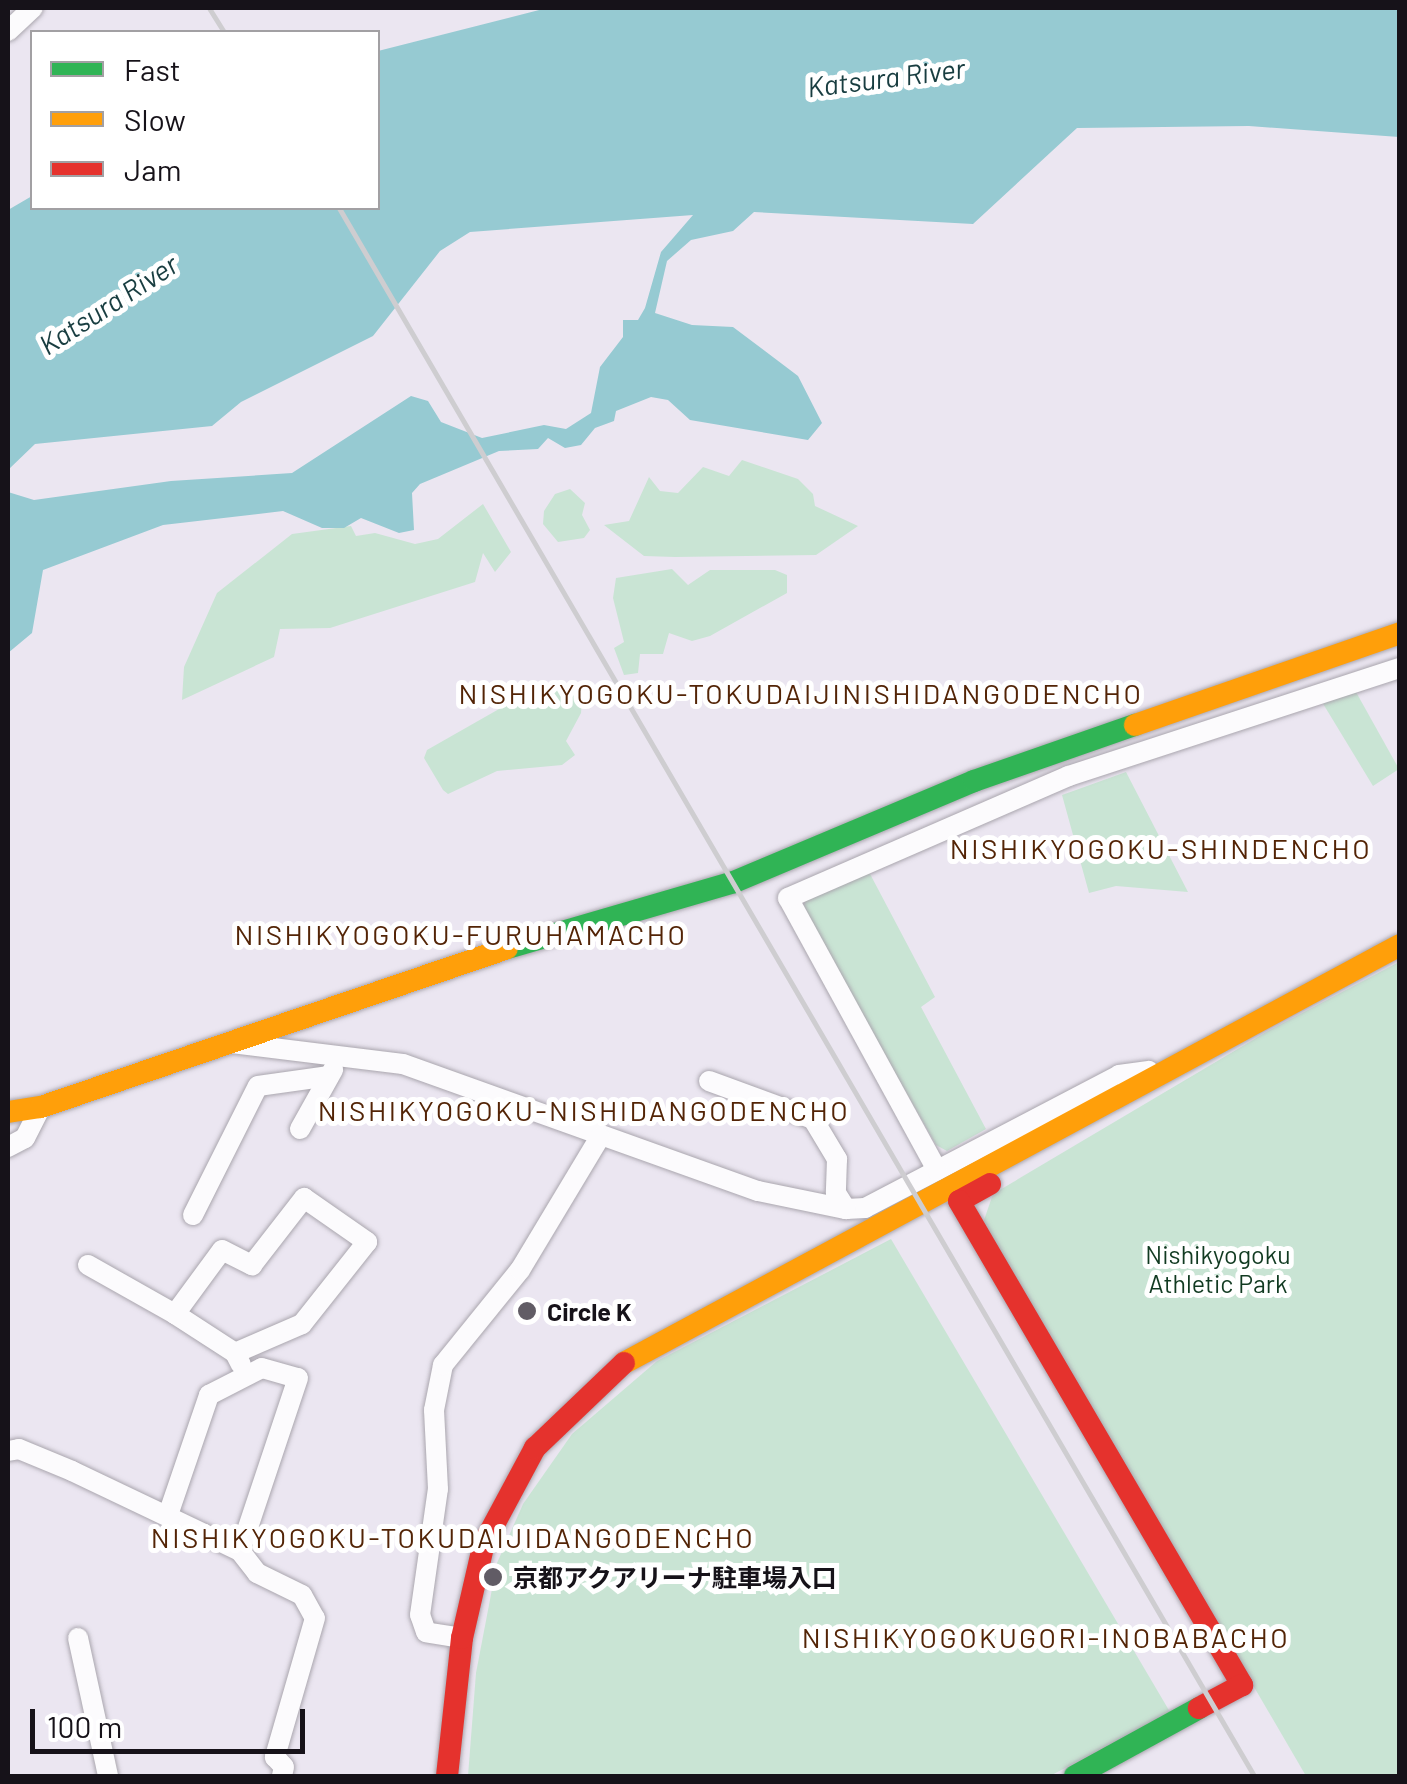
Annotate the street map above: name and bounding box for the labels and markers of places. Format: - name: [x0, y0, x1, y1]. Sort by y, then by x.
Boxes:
- place label: Circle K: [547, 1296, 632, 1326]
- marker: Circle K: [516, 1300, 538, 1322]
- place label: 京都アクアリーナ駐車場入口: [513, 1562, 838, 1592]
- marker: 京都アクアリーナ駐車場入口: [482, 1566, 504, 1588]

